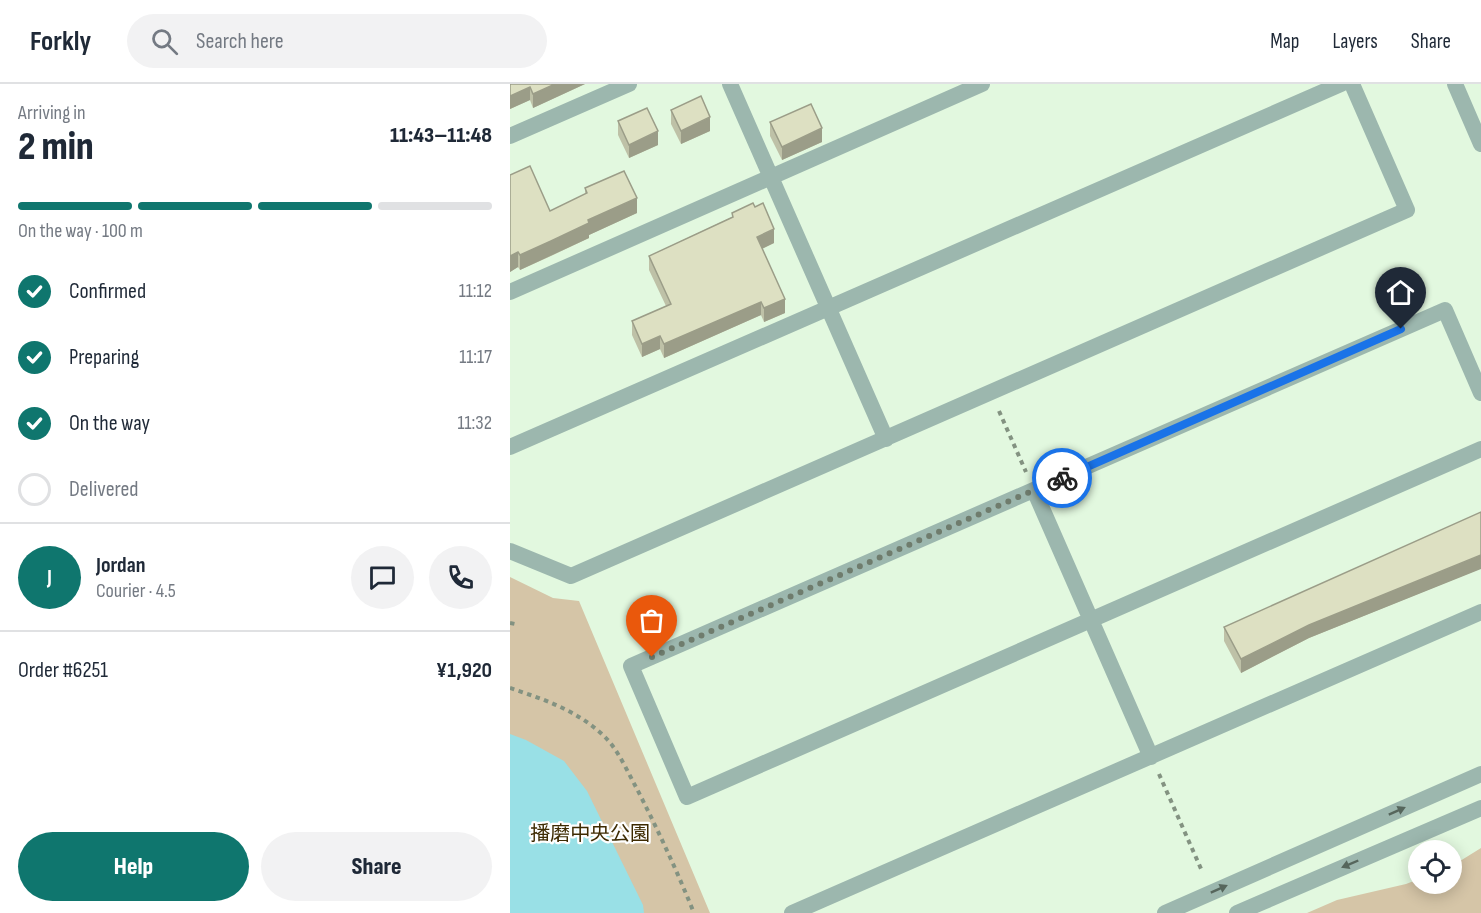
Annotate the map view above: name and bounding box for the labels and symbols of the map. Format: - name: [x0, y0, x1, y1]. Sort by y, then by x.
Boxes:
- pin: [1375, 267, 1426, 329]
- courier: [1032, 448, 1092, 508]
- pin: [626, 595, 677, 657]
- one-way arrow: [1388, 806, 1406, 815]
- park label: 播磨中央公園: [530, 822, 650, 846]
- one-way arrow: [1341, 860, 1359, 869]
- one-way arrow: [1210, 885, 1227, 894]

